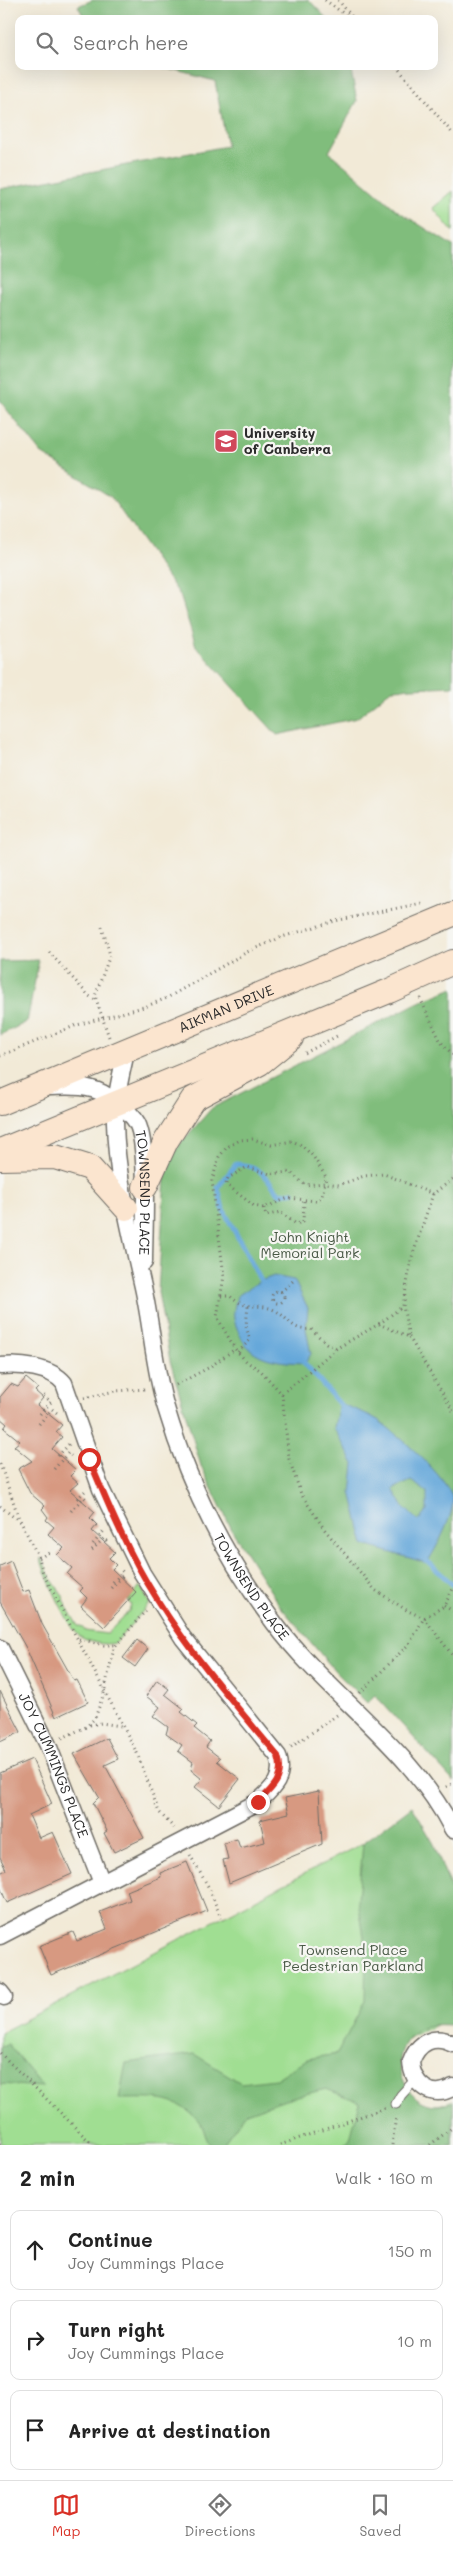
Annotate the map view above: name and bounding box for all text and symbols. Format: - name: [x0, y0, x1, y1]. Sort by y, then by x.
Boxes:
- search box: [15, 15, 438, 70]
- icon: search: [33, 29, 61, 57]
- text: Search here: [73, 30, 189, 55]
- place label: University of Canberra: [244, 423, 331, 458]
- school or university icon: University of Canberra: [213, 428, 239, 454]
- street label: AIKMAN DRIVE: [175, 980, 277, 1037]
- street label: TOWNSEND PLACE: [131, 1128, 155, 1255]
- park label: John Knight Memorial Park: [260, 1227, 360, 1262]
- route start: [78, 1448, 101, 1471]
- street label: TOWNSEND PLACE: [210, 1530, 294, 1644]
- street label: JOY CUMMINGS PLACE: [15, 1689, 93, 1840]
- route end: [247, 1791, 270, 1814]
- park label: Townsend Place Pedestrian Parkland: [283, 1940, 423, 1975]
- text: 2 min: [20, 2164, 75, 2191]
- text: Walk · 160 m: [335, 2167, 433, 2188]
- text: Continue: [68, 2227, 153, 2252]
- icon: ahead: [21, 2236, 49, 2264]
- text: 150 m: [388, 2240, 432, 2261]
- text: Joy Cummings Place: [68, 2252, 224, 2273]
- text: Turn right: [68, 2317, 165, 2342]
- icon: right: [21, 2326, 49, 2354]
- text: 10 m: [397, 2330, 432, 2351]
- text: Joy Cummings Place: [68, 2342, 224, 2363]
- icon: arrive: [21, 2416, 49, 2444]
- text: Arrive at destination: [68, 2418, 271, 2443]
- tab: Map: [52, 2491, 80, 2540]
- tab: Directions: [184, 2491, 256, 2540]
- tab: Saved: [359, 2491, 401, 2540]

